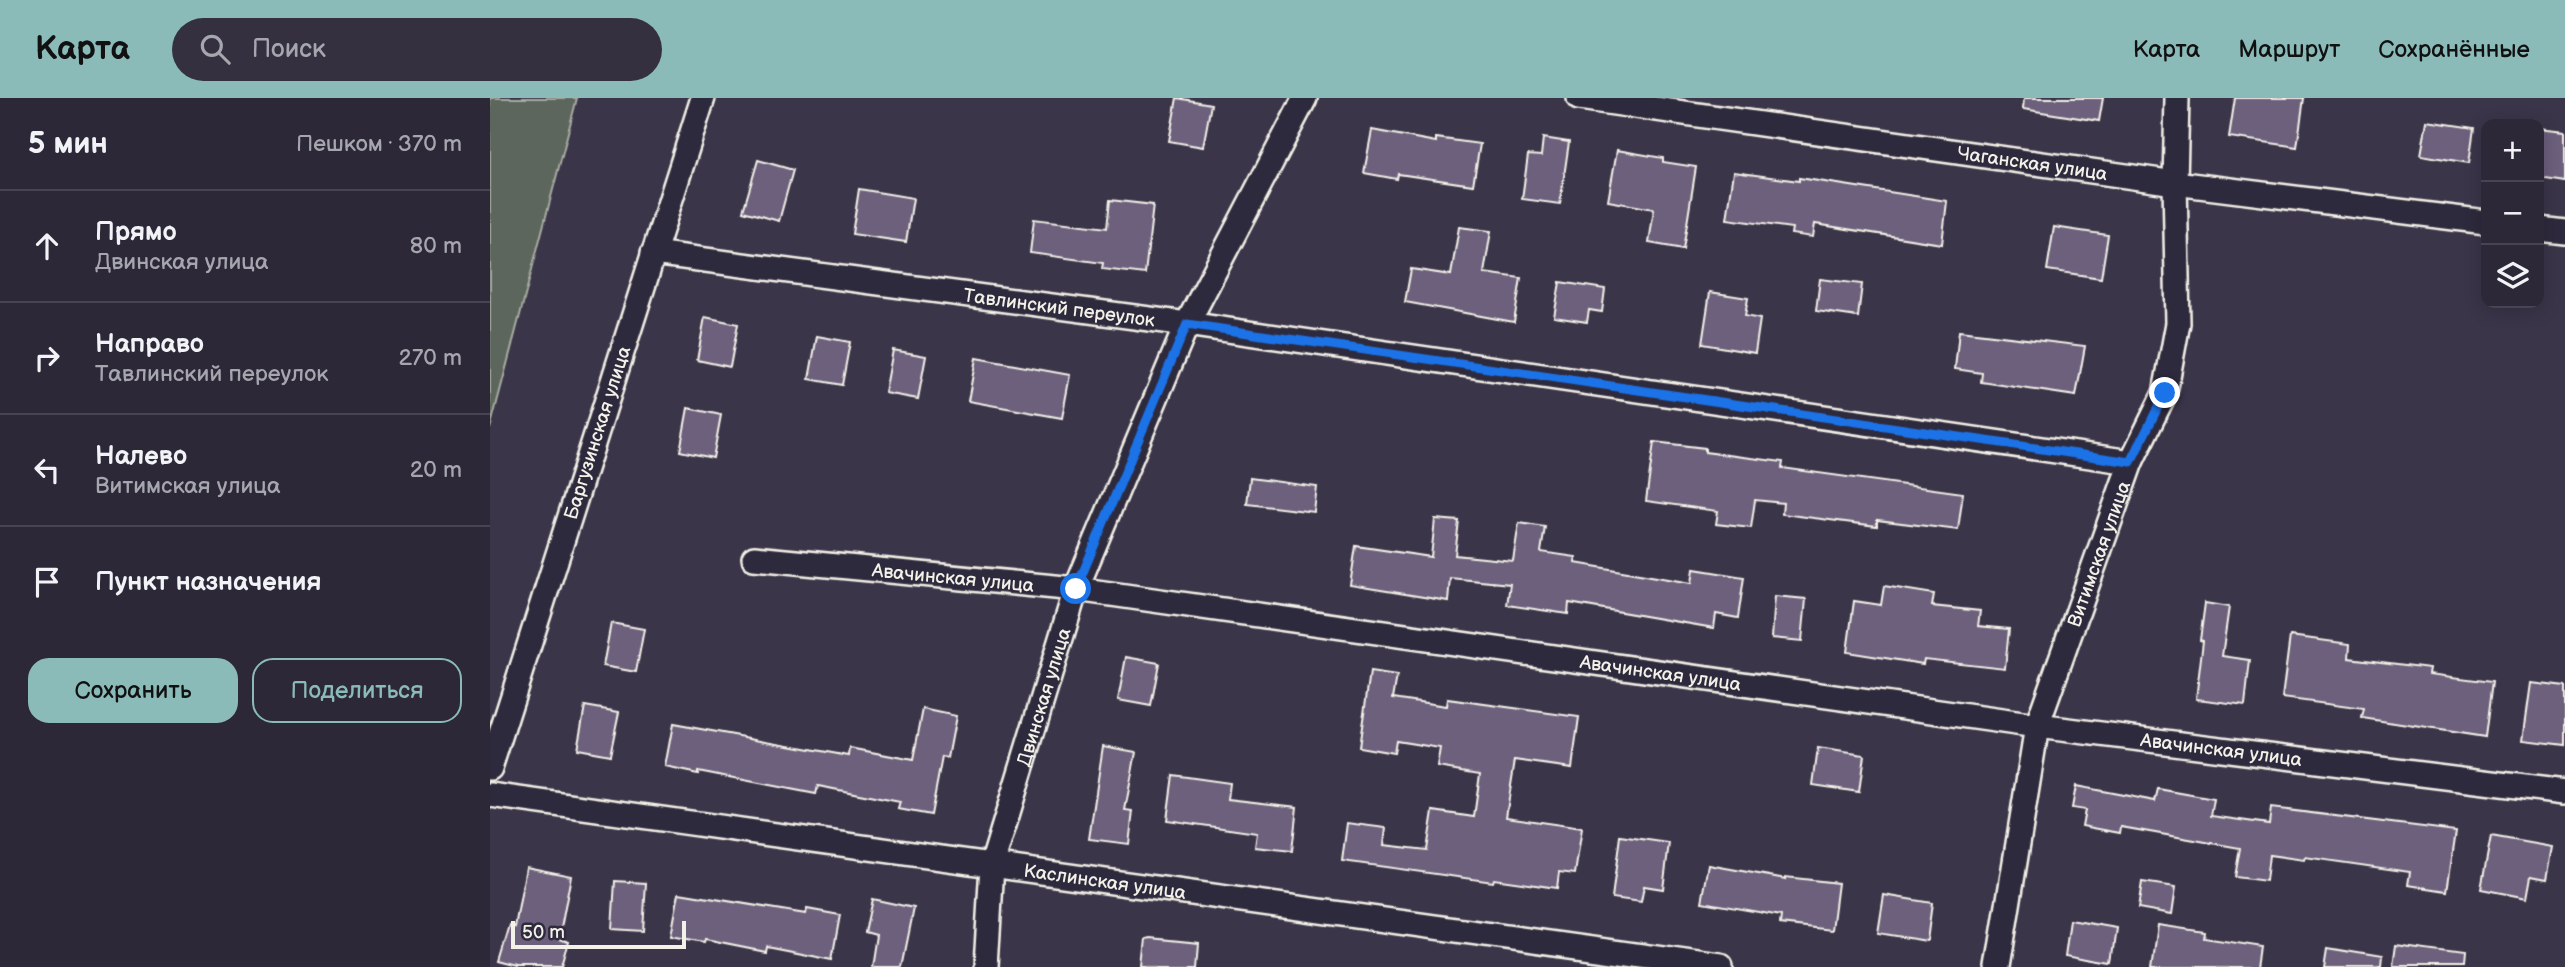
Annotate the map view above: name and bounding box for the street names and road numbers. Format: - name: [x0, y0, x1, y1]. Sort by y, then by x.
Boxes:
- street label: Чаганская улица: [1956, 142, 2109, 186]
- street label: Тавлинский переулок: [962, 284, 1156, 333]
- street label: Баргузинская улица: [560, 343, 636, 522]
- street label: Витимская улица: [2063, 478, 2136, 630]
- street label: Авачинская улица: [870, 559, 1035, 598]
- street label: Двинская улица: [1013, 625, 1077, 769]
- street label: Авачинская улица: [1577, 651, 1742, 697]
- street label: Авачинская улица: [2138, 729, 2303, 772]
- street label: Каслинская улица: [1022, 860, 1187, 905]

